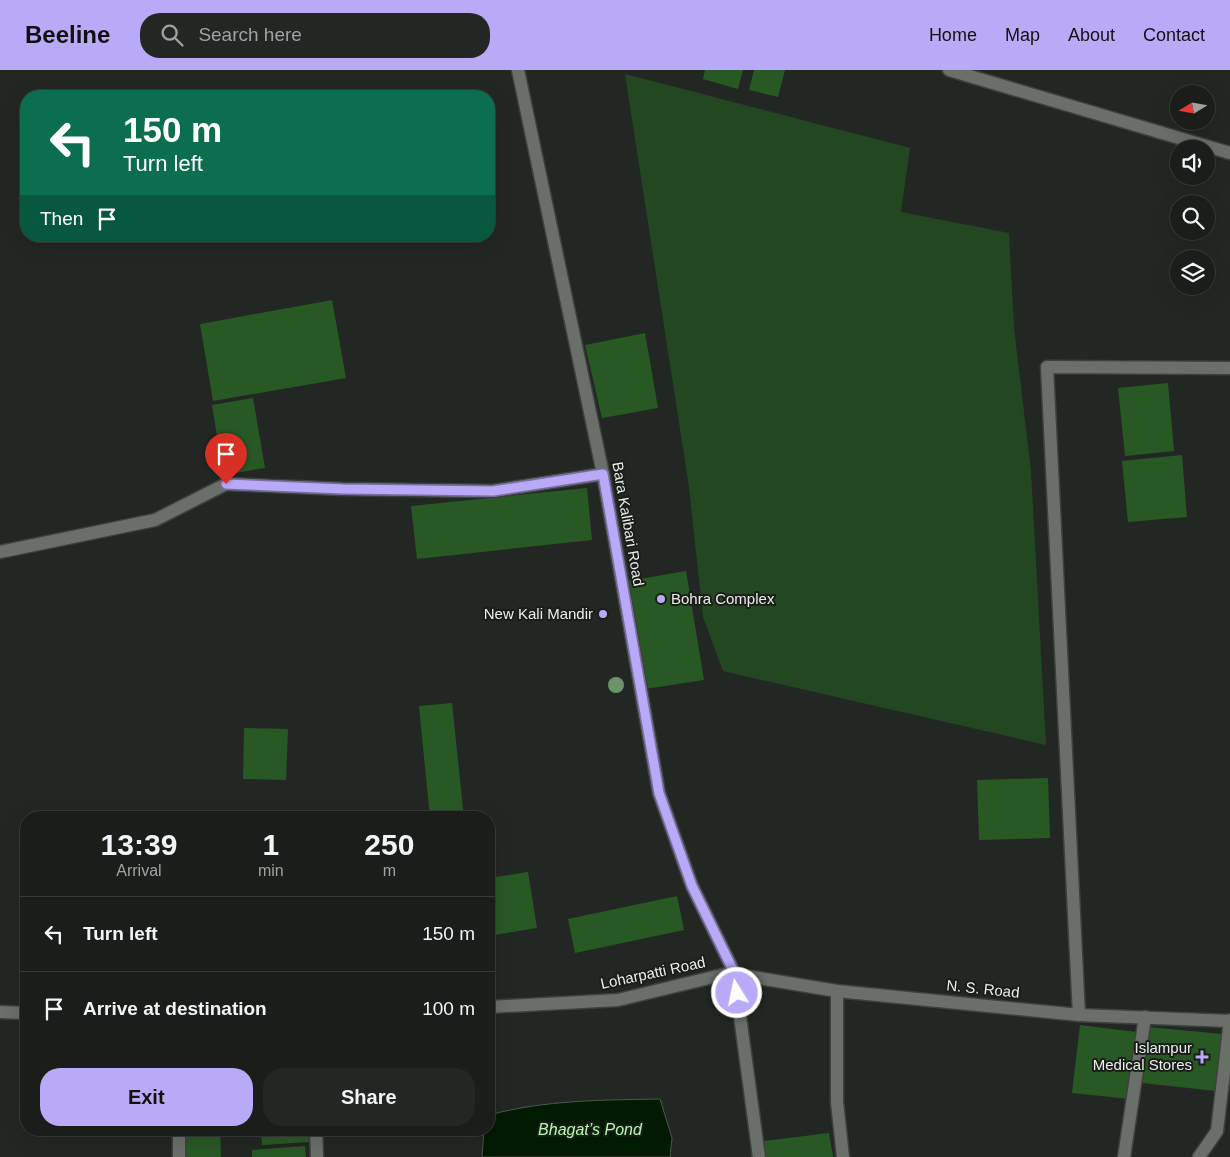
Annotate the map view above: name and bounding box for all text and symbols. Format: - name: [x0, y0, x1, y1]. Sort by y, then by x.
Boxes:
- search box: [140, 13, 490, 58]
- text: Beeline: [25, 21, 110, 48]
- icon: search: [158, 21, 186, 49]
- text: Search here: [198, 24, 302, 45]
- text: Home: [929, 25, 977, 45]
- text: Map: [1005, 25, 1040, 45]
- text: About: [1068, 25, 1115, 45]
- text: Contact: [1143, 25, 1205, 45]
- north arrow: [1170, 85, 1215, 130]
- map controls: [1170, 85, 1215, 295]
- icon: left: [40, 110, 105, 175]
- text: 150 m: [123, 110, 222, 149]
- button: sound: [1170, 140, 1215, 185]
- text: Turn left: [123, 151, 203, 176]
- button: search: [1170, 195, 1215, 240]
- icon: arrive: [93, 205, 121, 233]
- text: Then: [40, 208, 83, 229]
- button: layers: [1170, 250, 1215, 295]
- pin: [205, 433, 247, 484]
- icon: arrive: [212, 440, 240, 468]
- street label: Bara Kalibari Road: [609, 460, 648, 587]
- place label: Bohra Complex: [671, 590, 775, 607]
- marker: Bohra Complex: [655, 593, 667, 605]
- place label: New Kali Mandir: [484, 605, 593, 622]
- marker: New Kali Mandir: [597, 608, 609, 620]
- text: 13:39: [101, 828, 177, 861]
- text: 1: [262, 828, 279, 861]
- text: 250: [364, 828, 414, 861]
- text: Arrival: [116, 862, 162, 879]
- text: min: [258, 862, 284, 879]
- text: m: [383, 862, 396, 879]
- icon: left: [40, 920, 68, 948]
- text: Turn left: [83, 923, 158, 944]
- text: 150 m: [422, 923, 475, 944]
- street label: Loharpatti Road: [599, 953, 707, 992]
- position arrow: [710, 966, 762, 1018]
- street label: N. S. Road: [946, 976, 1020, 1001]
- icon: arrive: [40, 995, 68, 1023]
- text: Arrive at destination: [83, 998, 267, 1019]
- text: 100 m: [422, 998, 475, 1019]
- place label: Islampur Medical Stores: [1093, 1039, 1192, 1073]
- marker: Islampur Medical Stores: [1196, 1051, 1208, 1063]
- button: Exit: [40, 1068, 253, 1126]
- button: Share: [263, 1068, 475, 1126]
- water label: Bhagat’s Pond: [538, 1121, 643, 1138]

